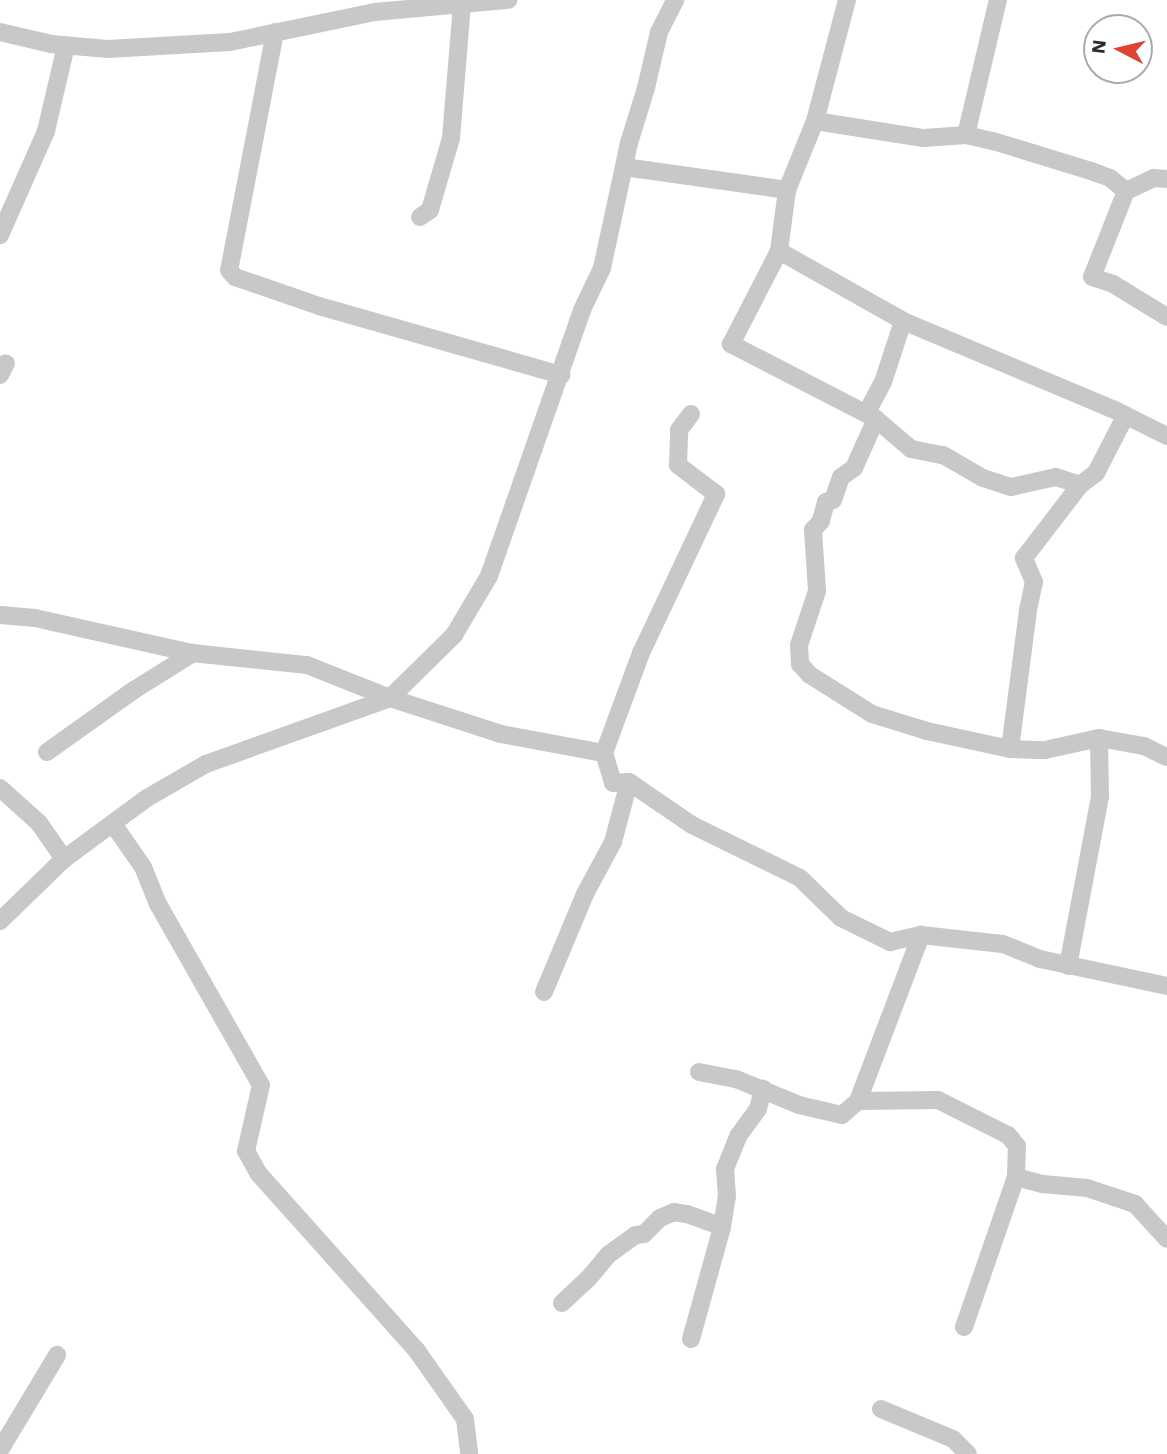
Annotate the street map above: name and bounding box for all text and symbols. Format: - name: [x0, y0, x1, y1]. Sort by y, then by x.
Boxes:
- north arrow: [1083, 14, 1153, 84]
- text: N: [1086, 38, 1111, 55]

